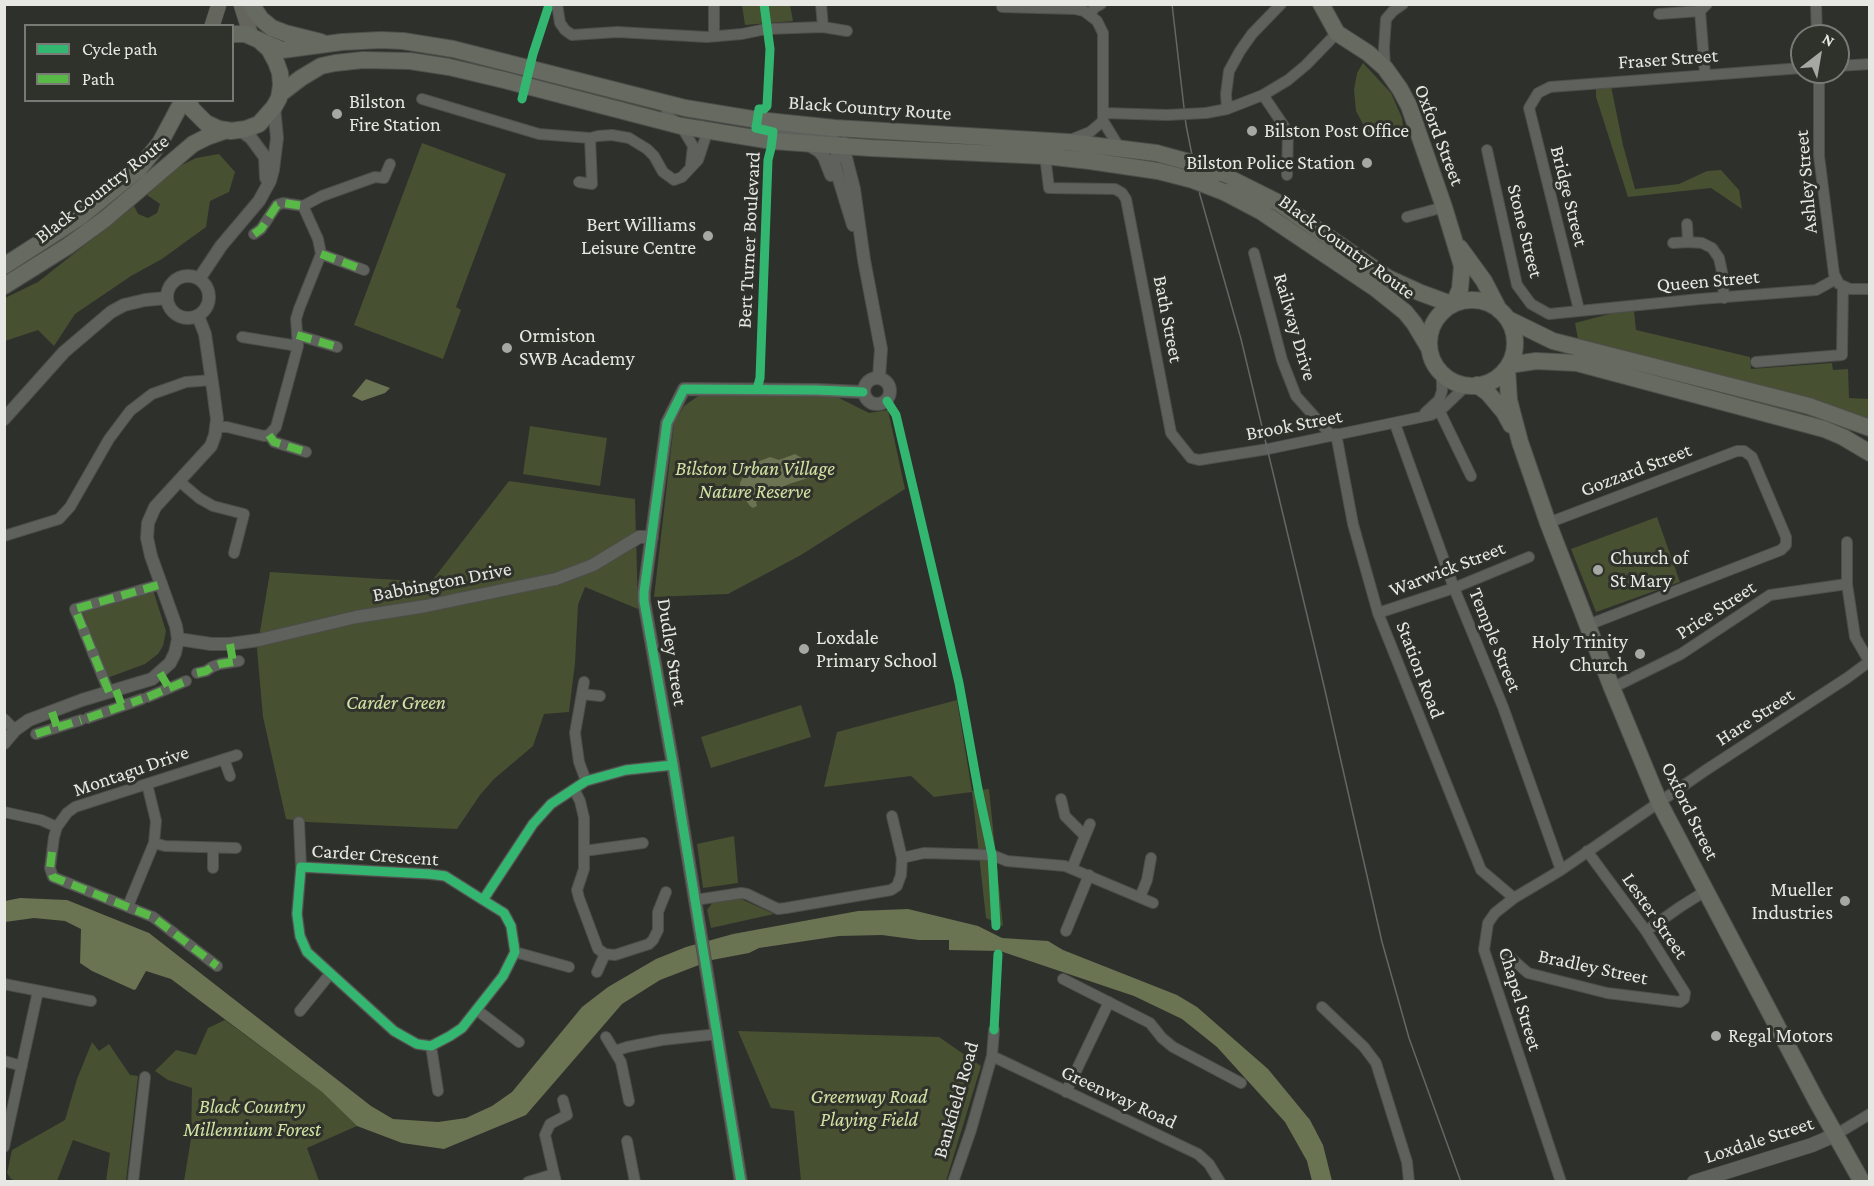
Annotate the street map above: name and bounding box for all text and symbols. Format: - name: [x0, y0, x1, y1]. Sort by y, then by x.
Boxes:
- legend: [24, 24, 234, 102]
- north arrow: [1790, 24, 1850, 84]
- text: N: [1819, 30, 1838, 50]
- text: Cycle path: [82, 39, 157, 59]
- street label: Fraser Street: [1617, 44, 1719, 74]
- text: Path: [82, 69, 115, 89]
- street label: Oxford Street: [1409, 81, 1469, 189]
- place label: Bilston Fire Station: [349, 90, 441, 137]
- street label: Black Country Route: [788, 90, 952, 126]
- marker: Bilston Fire Station: [330, 107, 344, 121]
- place label: Bilston Post Office: [1264, 119, 1409, 143]
- marker: Bilston Post Office: [1245, 124, 1259, 138]
- street label: Black Country Route: [30, 129, 174, 249]
- street label: Ashley Street: [1790, 129, 1822, 235]
- street label: Bridge Street: [1545, 143, 1593, 249]
- street label: Bert Turner Boulevard: [732, 151, 766, 329]
- place label: Bilston Police Station: [1186, 151, 1355, 175]
- marker: Bilston Police Station: [1360, 156, 1374, 170]
- street label: Stone Street: [1502, 182, 1548, 280]
- street label: Black Country Route: [1274, 189, 1420, 305]
- place label: Bert Williams Leisure Centre: [581, 213, 696, 260]
- marker: Bert Williams Leisure Centre: [701, 229, 715, 243]
- street label: Queen Street: [1656, 265, 1760, 297]
- street label: Railway Drive: [1268, 270, 1322, 384]
- street label: Bath Street: [1148, 273, 1188, 365]
- place label: Ormiston SWB Academy: [519, 324, 635, 371]
- marker: Ormiston SWB Academy: [500, 341, 514, 355]
- street label: Brook Street: [1244, 404, 1344, 446]
- street label: Gozzard Street: [1577, 438, 1695, 502]
- park label: Bilston Urban Village Nature Reserve: [675, 457, 835, 504]
- street label: Warwick Street: [1386, 536, 1508, 602]
- place label: Church of St Mary: [1610, 546, 1688, 593]
- street label: Babbington Drive: [371, 557, 513, 607]
- marker: Church of St Mary: [1591, 563, 1605, 577]
- street label: Price Street: [1672, 575, 1760, 645]
- street label: Temple Street: [1463, 584, 1527, 696]
- street label: Dudley Street: [652, 597, 692, 707]
- street label: Station Road: [1391, 618, 1449, 722]
- place label: Loxdale Primary School: [816, 626, 937, 673]
- place label: Holy Trinity Church: [1532, 630, 1628, 677]
- marker: Loxdale Primary School: [797, 642, 811, 656]
- marker: Holy Trinity Church: [1633, 647, 1647, 661]
- street label: Hare Street: [1711, 683, 1799, 751]
- park label: Carder Green: [346, 691, 446, 715]
- street label: Montagu Drive: [70, 740, 192, 802]
- street label: Oxford Street: [1656, 758, 1724, 864]
- street label: Carder Crescent: [311, 839, 439, 871]
- street label: Lester Street: [1617, 868, 1693, 964]
- place label: Mueller Industries: [1752, 878, 1833, 925]
- marker: Mueller Industries: [1838, 894, 1852, 908]
- street label: Chapel Street: [1493, 944, 1547, 1054]
- street label: Bradley Street: [1536, 944, 1650, 990]
- place label: Regal Motors: [1728, 1024, 1833, 1048]
- marker: Regal Motors: [1709, 1029, 1723, 1043]
- street label: Bankfield Road: [928, 1039, 984, 1161]
- street label: Greenway Road: [1057, 1060, 1181, 1134]
- park label: Greenway Road Playing Field: [811, 1085, 927, 1132]
- park label: Black Country Millennium Forest: [183, 1095, 321, 1142]
- street label: Loxdale Street: [1701, 1111, 1817, 1169]

